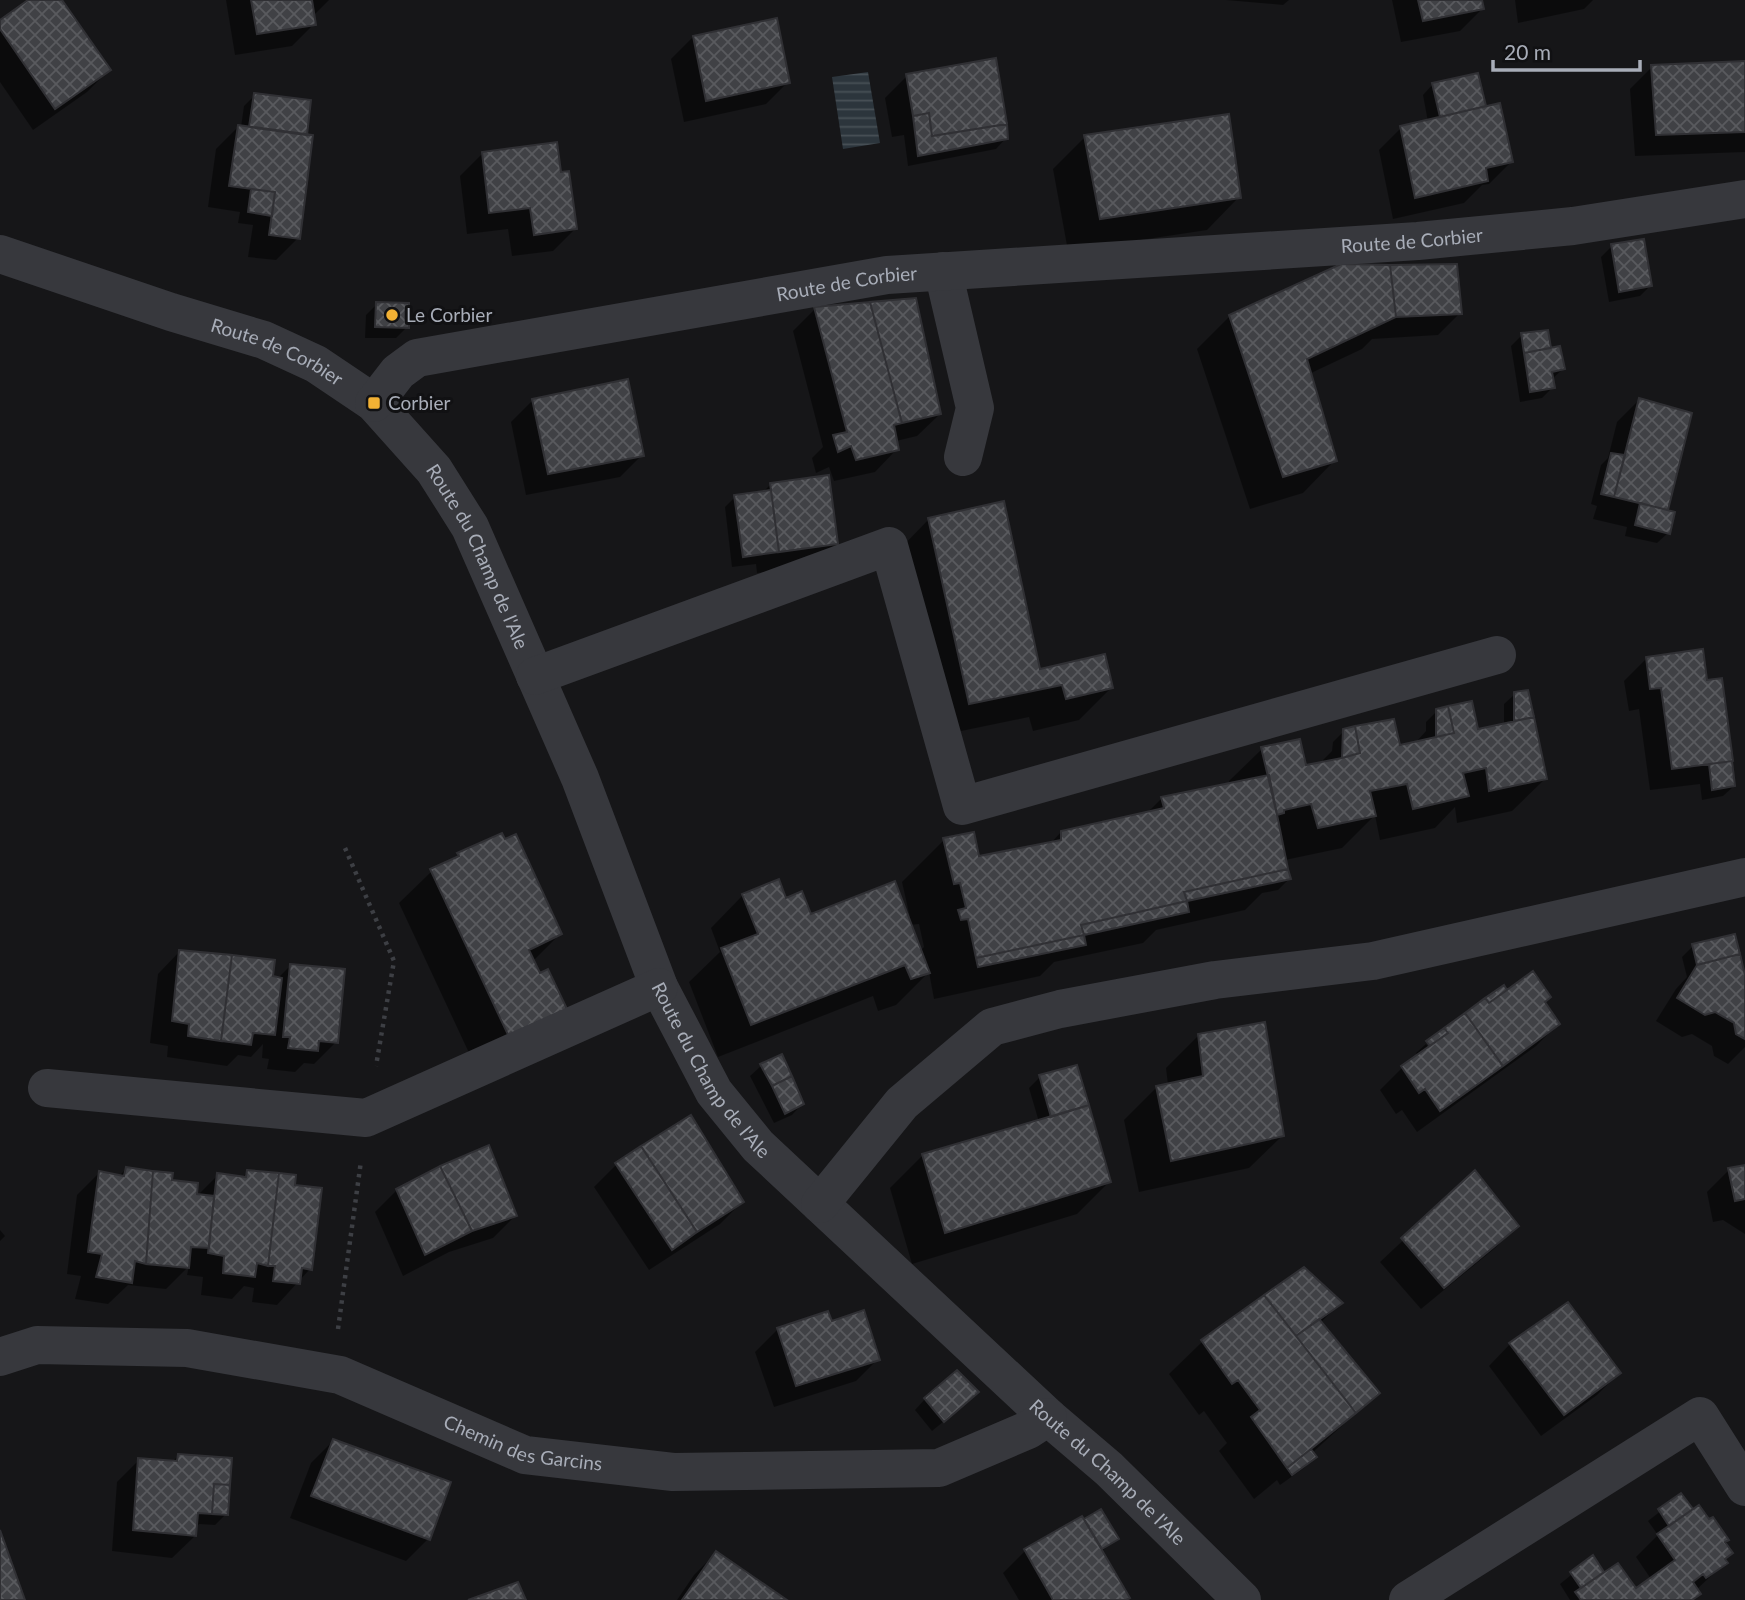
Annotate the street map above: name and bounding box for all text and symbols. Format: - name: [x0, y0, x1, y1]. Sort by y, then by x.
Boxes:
- scale bar: [1493, 28, 1640, 72]
- text: 20 m: [1504, 39, 1551, 64]
- street label: Route de Corbier: [1340, 223, 1484, 257]
- street label: Route de Corbier: [774, 261, 918, 305]
- place label: Le Corbier: [406, 303, 492, 326]
- marker: Le Corbier: [384, 307, 400, 323]
- street label: Route de Corbier: [208, 313, 348, 390]
- place label: Corbier: [388, 391, 450, 414]
- marker: Corbier: [366, 395, 382, 411]
- street label: Route du Champ de l'Ale: [422, 459, 534, 652]
- street label: Route du Champ de l'Ale: [647, 978, 775, 1163]
- street label: Route du Champ de l'Ale: [1025, 1394, 1191, 1549]
- street label: Chemin des Garcins: [440, 1409, 604, 1475]

